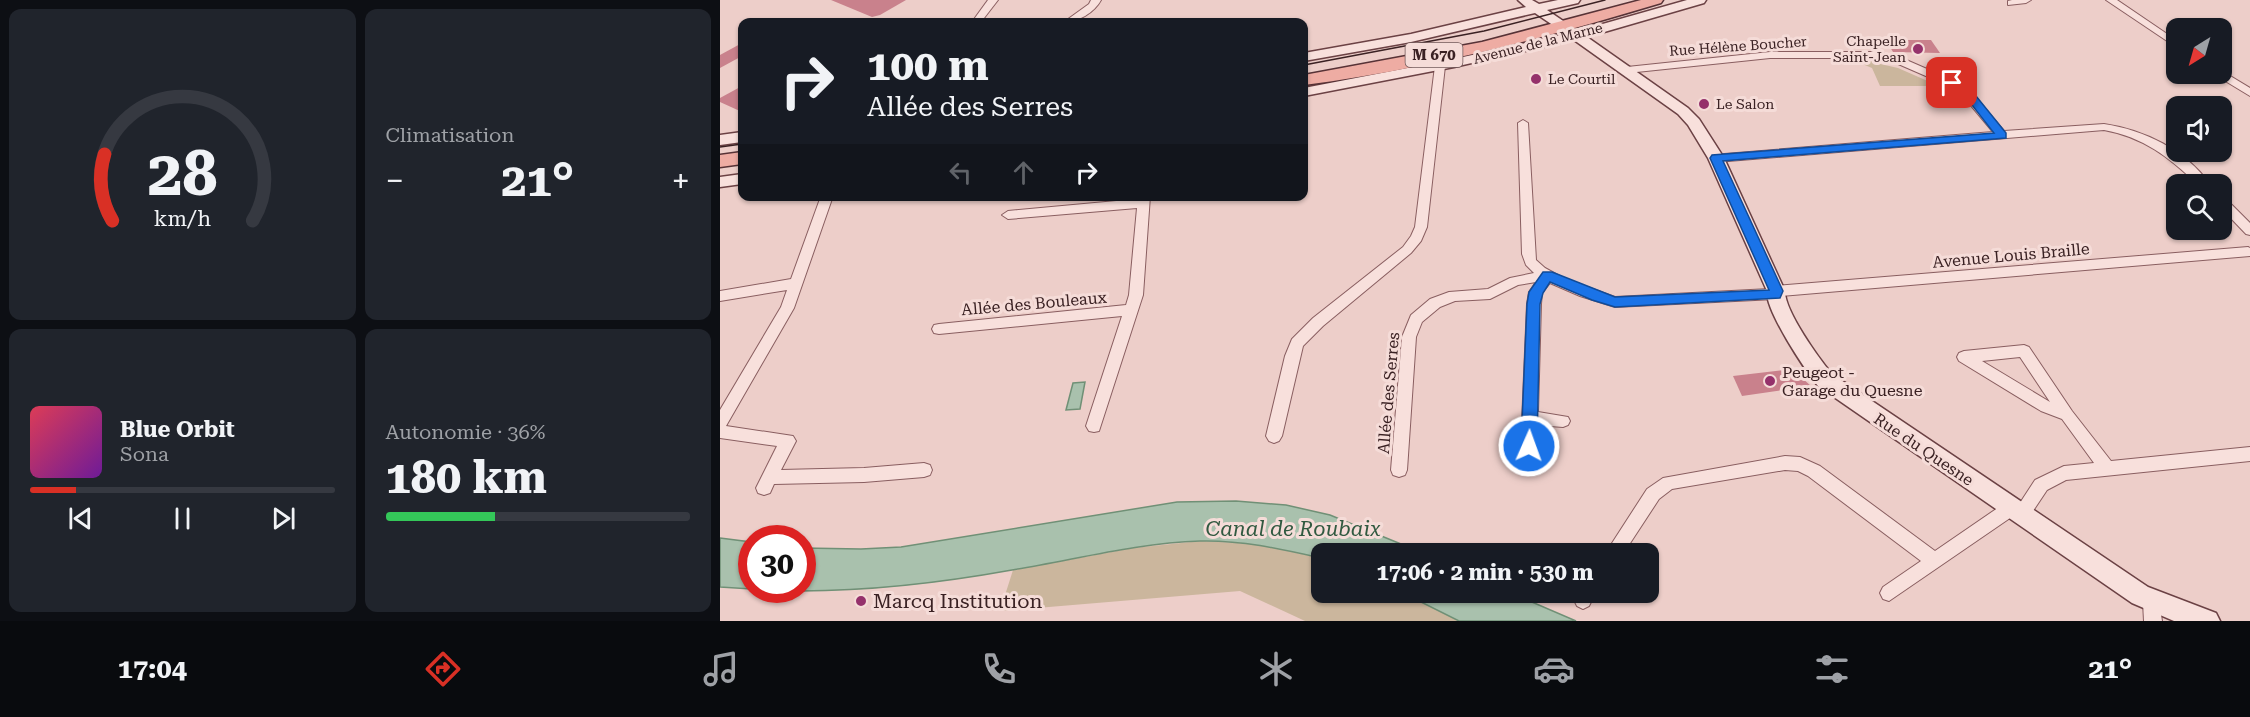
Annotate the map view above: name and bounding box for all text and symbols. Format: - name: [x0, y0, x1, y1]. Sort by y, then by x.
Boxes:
- north arrow: [2166, 18, 2232, 84]
- map controls: [2166, 18, 2232, 240]
- street label: Avenue de la Marne: [1472, 19, 1605, 67]
- street label: Rue Hélène Boucher: [1669, 33, 1808, 59]
- place label: Chapelle Saint-Jean: [1833, 33, 1906, 65]
- text: 100 m: [867, 41, 989, 90]
- icon: right: [768, 42, 846, 120]
- marker: Chapelle Saint-Jean: [1911, 42, 1925, 56]
- road number: M 670: [1406, 43, 1462, 67]
- pin: [1926, 57, 1977, 108]
- icon: arrive: [1935, 66, 1968, 99]
- place label: Le Courtil: [1548, 71, 1616, 87]
- marker: Le Courtil: [1529, 72, 1543, 86]
- text: Allée des Serres: [867, 91, 1073, 123]
- place label: Le Salon: [1716, 96, 1774, 112]
- button: sound: [2166, 96, 2232, 162]
- marker: Le Salon: [1697, 97, 1711, 111]
- text: Climatisation: [386, 123, 514, 147]
- text: 28: [147, 137, 217, 210]
- text: 21°: [501, 154, 574, 207]
- icon: left: [944, 156, 977, 189]
- icon: ahead: [1007, 156, 1040, 189]
- icon: right: [1070, 156, 1103, 189]
- text: −: [386, 161, 404, 200]
- text: +: [672, 161, 690, 200]
- button: search: [2166, 174, 2232, 240]
- text: km/h: [154, 207, 211, 232]
- street label: Avenue Louis Braille: [1932, 239, 2091, 272]
- street label: Allée des Bouleaux: [961, 288, 1108, 319]
- street label: Allée des Serres: [1374, 331, 1403, 455]
- place label: Peugeot - Garage du Quesne: [1782, 363, 1923, 400]
- marker: Peugeot - Garage du Quesne: [1763, 374, 1777, 388]
- street label: Rue du Quesne: [1870, 409, 1977, 490]
- position arrow: [1497, 414, 1561, 478]
- text: Blue Orbit: [120, 417, 235, 442]
- text: Autonomie · 36%: [386, 420, 545, 444]
- text: Sona: [120, 442, 169, 466]
- text: 180 km: [386, 451, 547, 504]
- icon: previous: [64, 502, 97, 535]
- icon: pause: [166, 502, 199, 535]
- icon: next: [267, 502, 300, 535]
- water label: Canal de Roubaix: [1205, 517, 1381, 541]
- speed limit sign: 30: [738, 525, 816, 603]
- text: 17:06 · 2 min · 530 m: [1376, 560, 1594, 585]
- place label: Marcq Institution: [873, 589, 1042, 613]
- marker: Marcq Institution: [854, 594, 868, 608]
- icon: directions: [422, 648, 464, 690]
- icon: music: [700, 648, 742, 690]
- icon: phone: [978, 648, 1020, 690]
- icon: climate: [1255, 648, 1297, 690]
- icon: car: [1533, 648, 1575, 690]
- icon: filters: [1811, 648, 1853, 690]
- text: 17:04: [118, 653, 187, 685]
- text: 21°: [2088, 653, 2132, 685]

